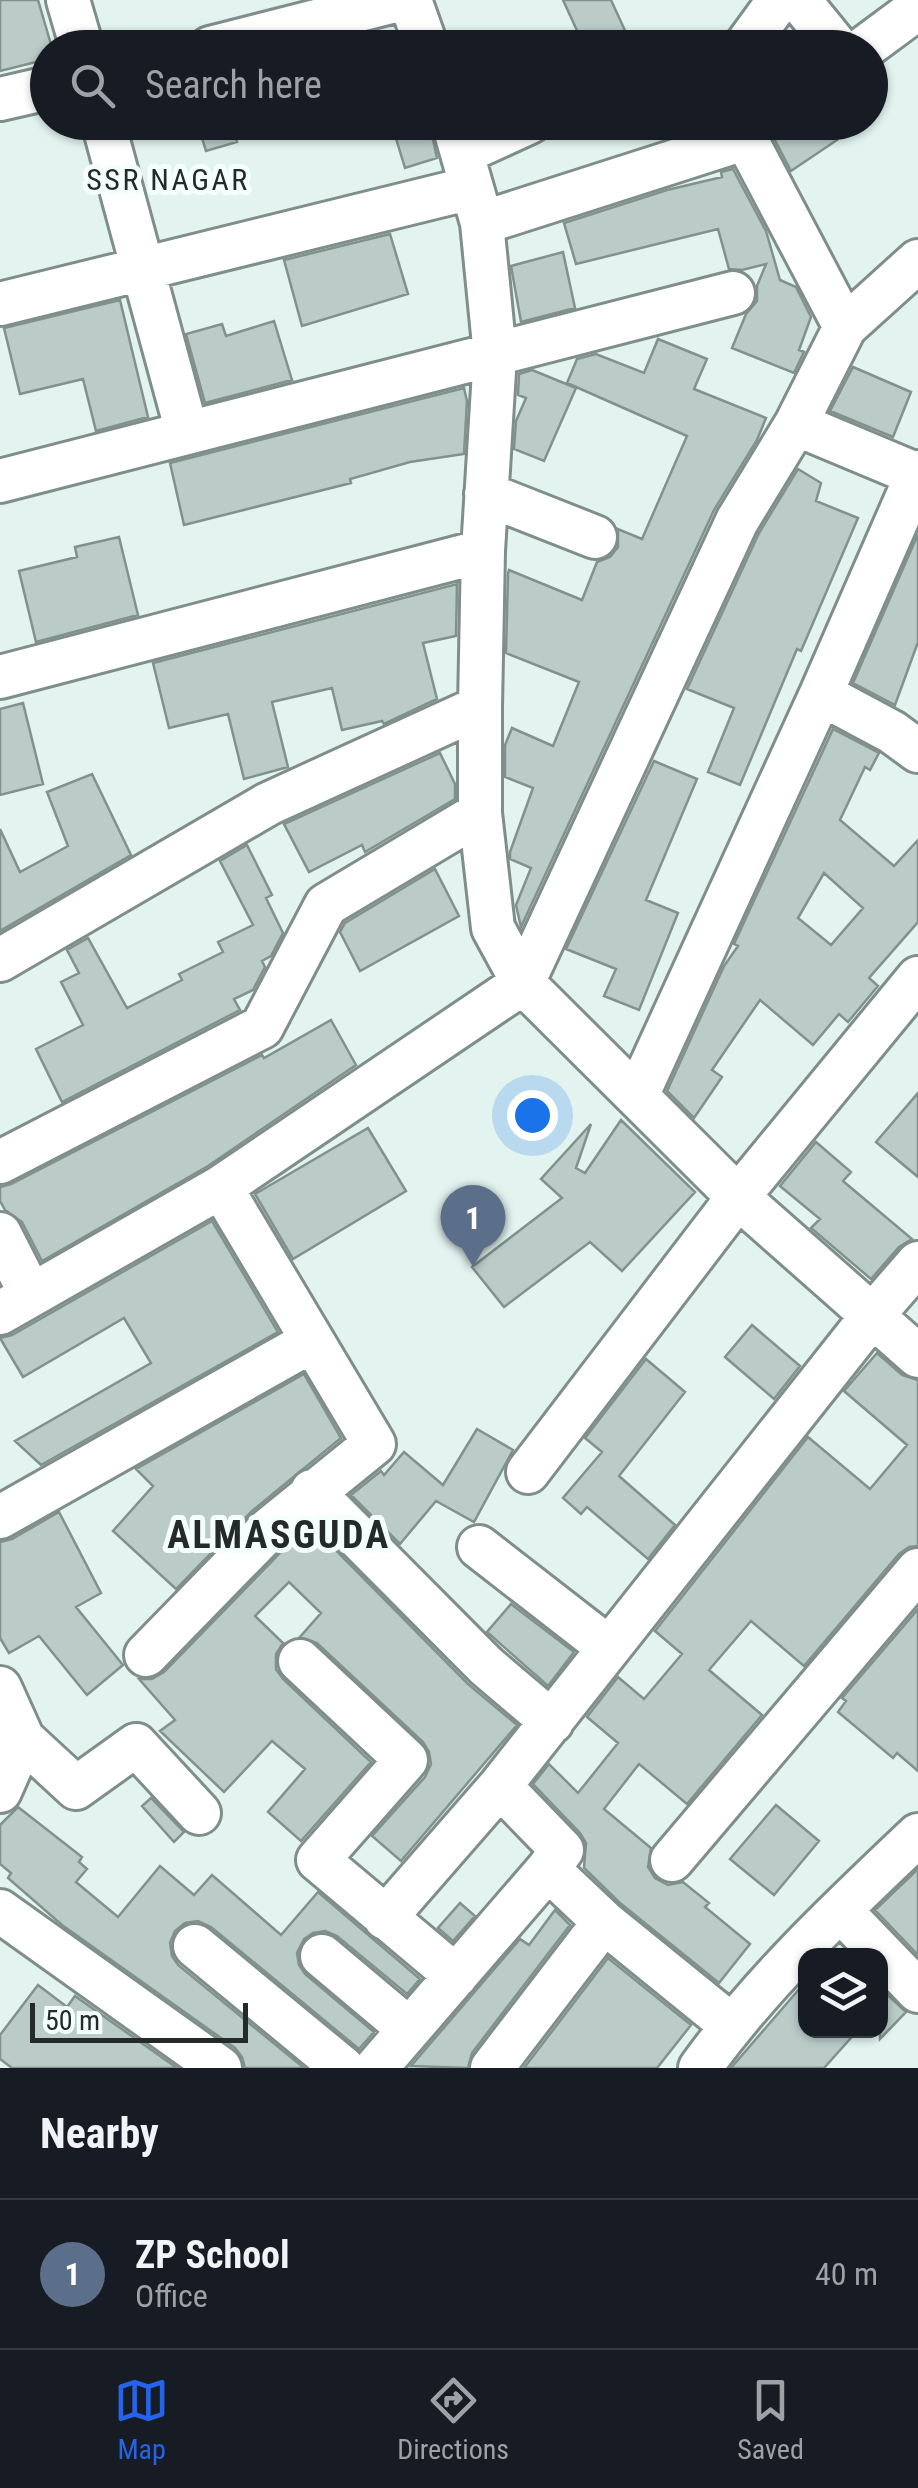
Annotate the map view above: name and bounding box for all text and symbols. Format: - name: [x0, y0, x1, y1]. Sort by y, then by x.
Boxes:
- search box: [30, 30, 888, 140]
- icon: search: [65, 58, 120, 113]
- text: Search here: [145, 63, 322, 107]
- district label: SSR NAGAR: [86, 162, 250, 197]
- your location: [507, 1090, 558, 1141]
- pin: 1: [440, 1184, 506, 1267]
- district label: ALMASGUDA: [167, 1513, 391, 1557]
- map controls: [798, 1948, 888, 2038]
- button: layers: [798, 1948, 888, 2038]
- scale bar: [30, 1998, 248, 2042]
- text: 50 m: [45, 2004, 100, 2037]
- text: Nearby: [40, 2109, 159, 2158]
- text: ZP School: [135, 2233, 290, 2277]
- text: 1: [64, 2255, 81, 2293]
- text: 40 m: [815, 2255, 878, 2293]
- text: Office: [135, 2277, 208, 2315]
- tab: Map: [114, 2373, 169, 2466]
- tab: Directions: [397, 2373, 509, 2466]
- tab: Saved: [737, 2373, 804, 2466]

